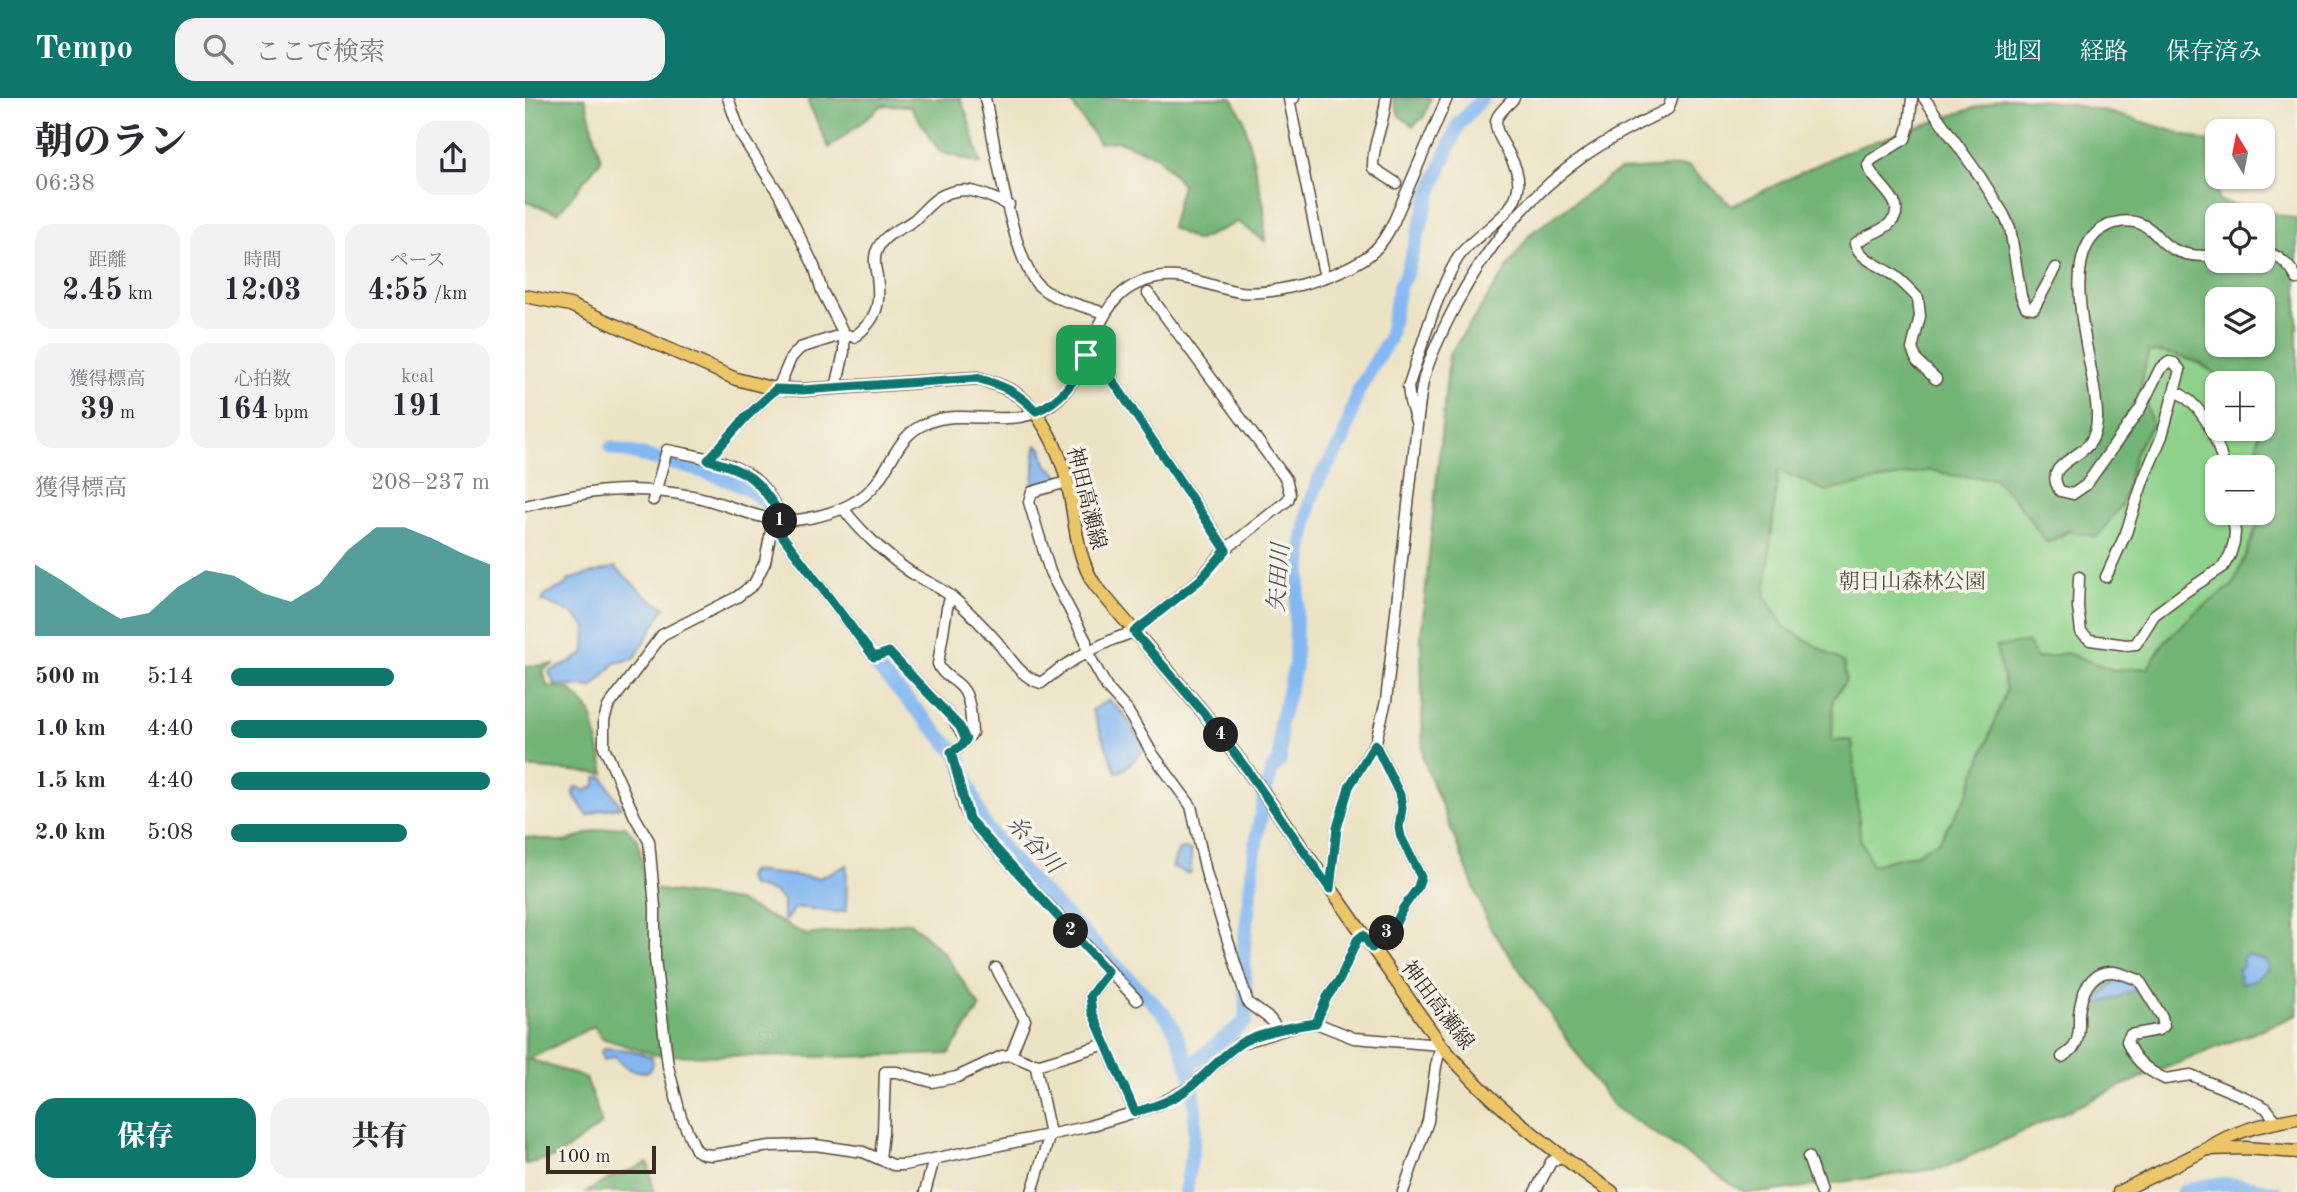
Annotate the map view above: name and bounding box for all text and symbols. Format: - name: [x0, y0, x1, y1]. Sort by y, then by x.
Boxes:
- search box: [175, 18, 665, 81]
- icon: search: [199, 30, 237, 68]
- text: Tempo: [35, 33, 133, 66]
- text: ここで検索: [255, 40, 385, 66]
- text: 地図: [1994, 41, 2042, 65]
- text: 経路: [2080, 41, 2128, 65]
- text: 保存済み: [2166, 41, 2262, 65]
- north arrow: [2205, 119, 2275, 189]
- map controls: [2205, 119, 2275, 525]
- button: share: [416, 121, 490, 195]
- text: 朝のラン: [35, 125, 187, 163]
- text: 06:38: [35, 172, 95, 195]
- button: locate: [2205, 203, 2275, 273]
- text: 距離: [88, 252, 127, 271]
- text: 時間: [243, 252, 282, 271]
- text: ペース: [389, 252, 446, 271]
- text: 2.45: [62, 276, 123, 306]
- text: 12:03: [224, 276, 302, 306]
- text: 4:55: [368, 276, 428, 306]
- text: km: [123, 285, 153, 304]
- text: /km: [428, 285, 467, 304]
- button: layers: [2205, 287, 2275, 357]
- pin: [1056, 325, 1116, 385]
- icon: arrive: [1067, 336, 1105, 374]
- text: kcal: [401, 368, 434, 387]
- text: 獲得標高: [69, 371, 146, 390]
- text: 心拍数: [234, 371, 291, 390]
- button: +: [2205, 371, 2275, 441]
- text: 191: [391, 392, 444, 422]
- text: 39: [80, 395, 115, 425]
- text: 164: [216, 395, 269, 425]
- text: m: [115, 404, 135, 423]
- text: bpm: [269, 404, 309, 423]
- street label: 神田高瀬線: [1063, 444, 1110, 552]
- button: −: [2205, 455, 2275, 525]
- text: 208–237 m: [371, 471, 490, 494]
- text: 獲得標高: [35, 477, 127, 500]
- pin: 1: [763, 504, 797, 538]
- text: 1: [774, 511, 785, 530]
- water label: 矢田川: [1264, 540, 1294, 613]
- park label: 朝日山森林公園: [1839, 570, 1986, 593]
- text: 500 m: [35, 665, 100, 688]
- text: 5:14: [147, 665, 193, 688]
- text: 1.0 km: [35, 717, 106, 740]
- text: 4:40: [147, 717, 193, 740]
- pin: 4: [1203, 718, 1239, 752]
- text: 4: [1215, 725, 1226, 744]
- text: 1.5 km: [35, 769, 106, 792]
- text: 4:40: [147, 769, 193, 792]
- water label: 糸谷川: [1002, 811, 1069, 880]
- text: 2.0 km: [35, 821, 106, 844]
- text: 5:08: [147, 821, 193, 844]
- pin: 2: [1053, 914, 1089, 948]
- pin: 3: [1369, 916, 1405, 950]
- text: 2: [1065, 921, 1076, 940]
- text: 3: [1381, 923, 1392, 942]
- street label: 神田高瀬線: [1397, 956, 1478, 1054]
- button: 保存: [35, 1098, 256, 1178]
- button: 共有: [270, 1098, 490, 1178]
- scale bar: [546, 1143, 656, 1175]
- text: 100 m: [557, 1148, 610, 1167]

